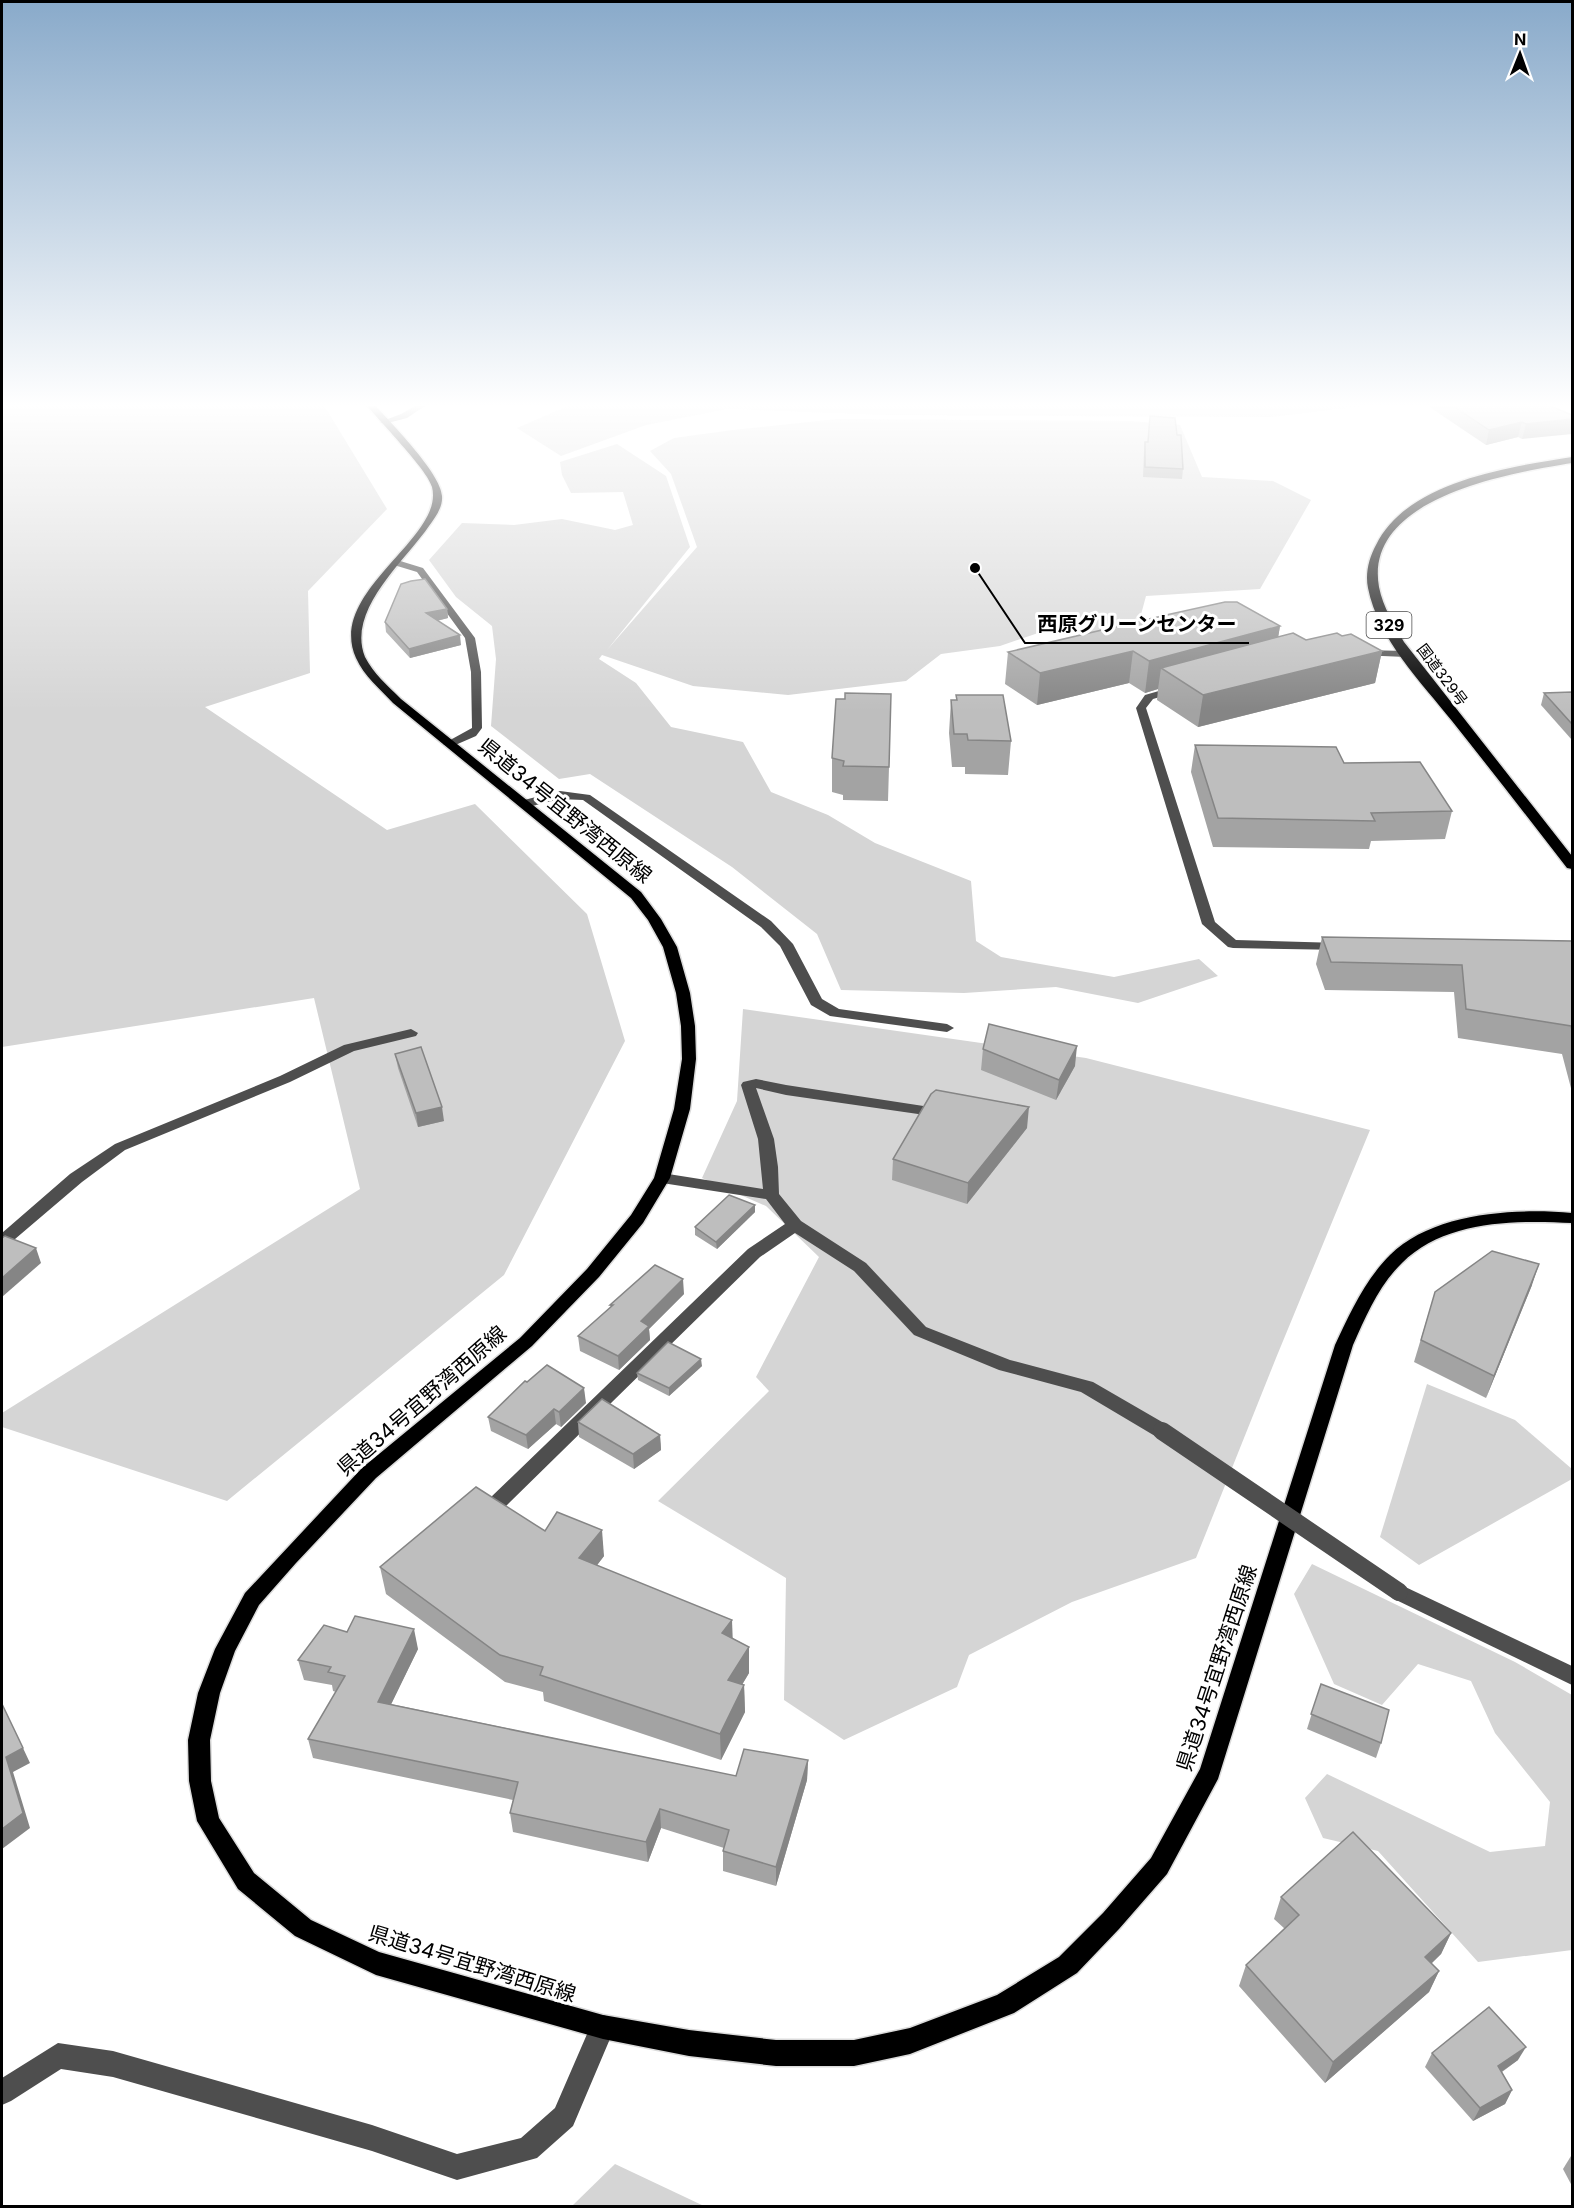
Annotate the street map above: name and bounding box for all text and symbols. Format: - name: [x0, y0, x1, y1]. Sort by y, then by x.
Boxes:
- north arrow: [1490, 24, 1550, 84]
- text: N: [1514, 29, 1527, 49]
- callout: 西原グリーンセンター: [1025, 605, 1249, 643]
- text: 西原グリーンセンター: [1038, 612, 1237, 636]
- road number: 329: [1366, 612, 1412, 638]
- street label: 国道329号: [1413, 640, 1472, 709]
- street label: 県道34号宜野湾西原線: [474, 733, 657, 888]
- street label: 県道34号宜野湾西原線: [332, 1320, 511, 1481]
- street label: 県道34号宜野湾西原線: [1171, 1561, 1262, 1774]
- street label: 県道34号宜野湾西原線: [365, 1920, 579, 2007]

